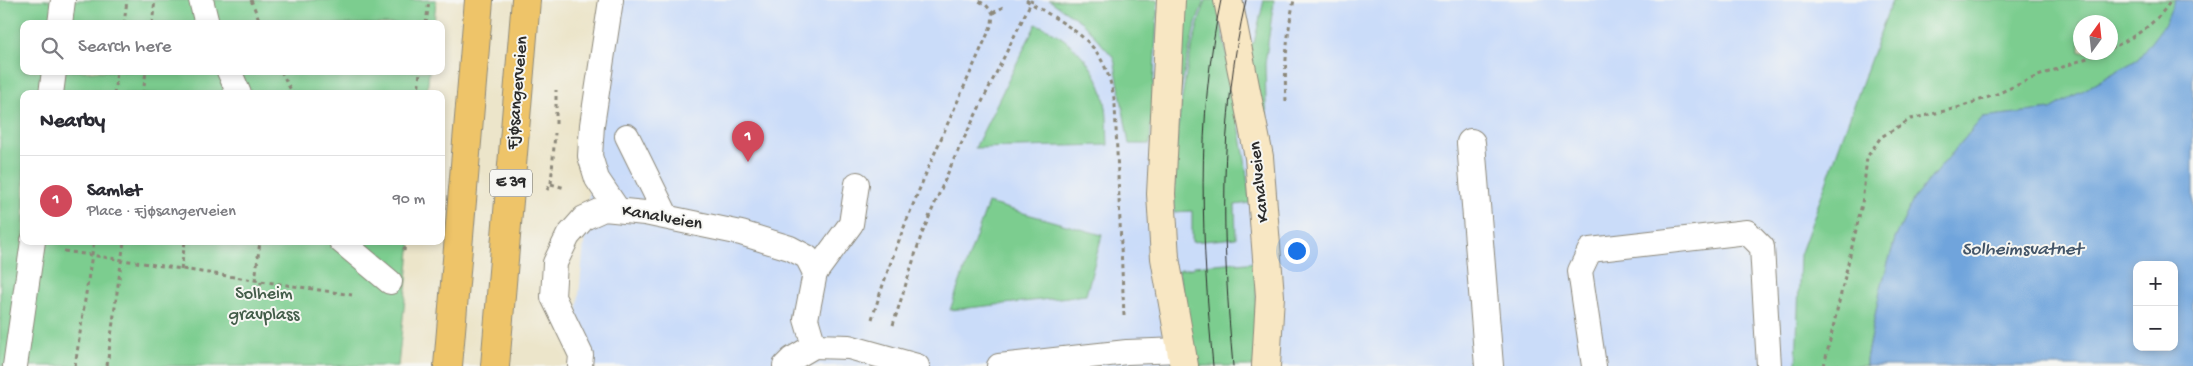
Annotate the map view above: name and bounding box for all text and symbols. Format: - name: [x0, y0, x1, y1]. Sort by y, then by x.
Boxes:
- north arrow: [2073, 15, 2118, 60]
- search box: [20, 20, 445, 75]
- icon: search: [38, 34, 66, 62]
- street label: Fjøsangerveien: [502, 35, 533, 152]
- text: Search here: [78, 36, 172, 59]
- text: Nearby: [40, 110, 105, 135]
- pin: 1: [732, 121, 764, 162]
- street label: Kanalveien: [1245, 140, 1275, 224]
- road number: E 39: [490, 170, 532, 197]
- text: Samlet: [87, 180, 142, 203]
- text: 1: [53, 191, 59, 210]
- text: 90 m: [393, 191, 425, 210]
- street label: Kanalveien: [620, 201, 704, 235]
- text: Place · Fjøsangerveien: [87, 203, 236, 222]
- your location: [1284, 238, 1310, 264]
- water label: Solheimsvatnet: [1962, 239, 2086, 262]
- map controls: [2133, 261, 2178, 351]
- button: +: [2133, 261, 2178, 306]
- park label: Solheim gravplass: [229, 284, 301, 326]
- button: −: [2133, 306, 2178, 351]

